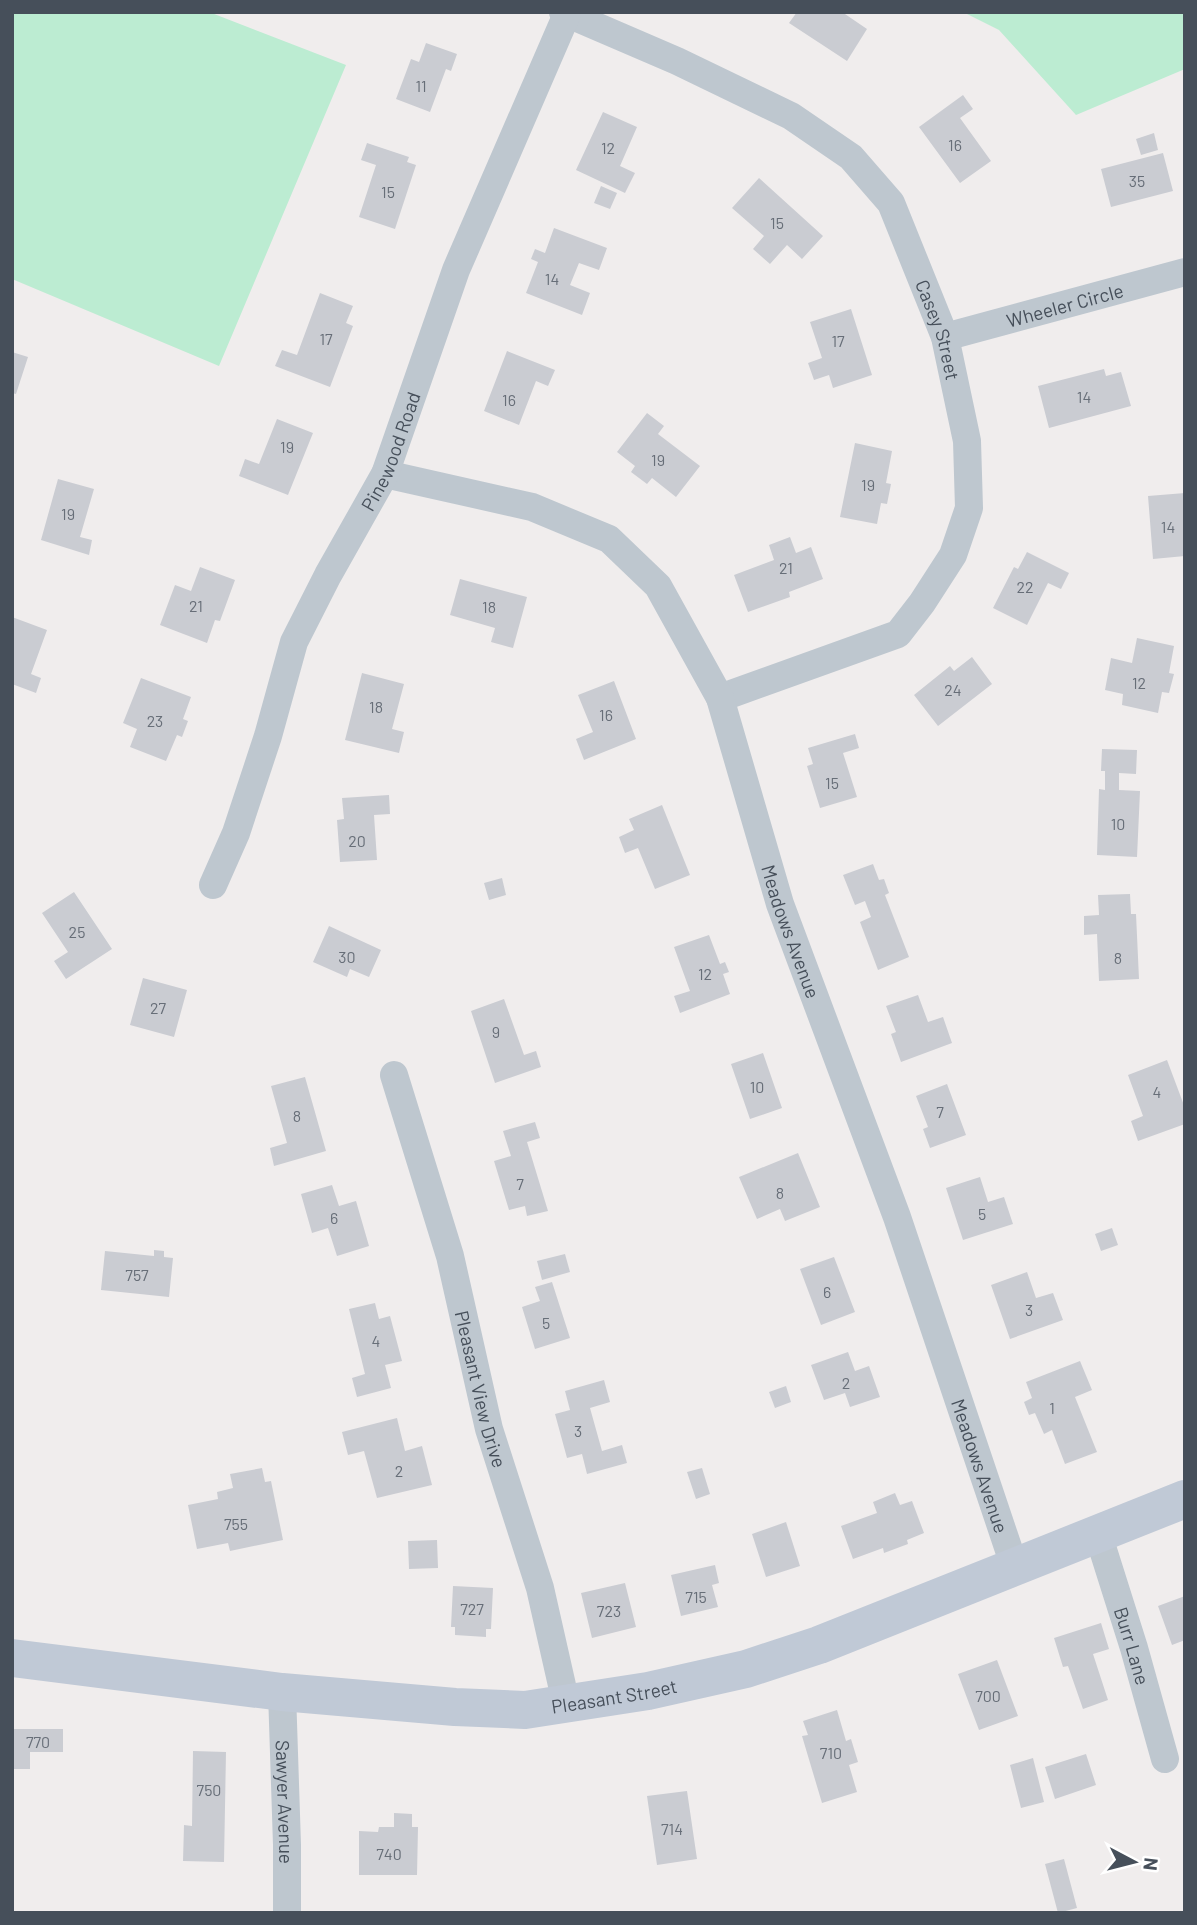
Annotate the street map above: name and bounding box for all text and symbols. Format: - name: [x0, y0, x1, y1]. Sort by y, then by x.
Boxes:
- house number: 11: [415, 76, 427, 95]
- house number: 16: [948, 135, 962, 154]
- house number: 12: [601, 138, 615, 157]
- house number: 35: [1129, 171, 1145, 190]
- house number: 15: [381, 182, 395, 201]
- house number: 15: [770, 213, 784, 232]
- house number: 14: [545, 269, 559, 288]
- street label: Casey Street: [912, 276, 965, 382]
- street label: Wheeler Circle: [1004, 278, 1126, 331]
- house number: 17: [319, 329, 333, 348]
- house number: 17: [831, 331, 845, 350]
- house number: 14: [1077, 387, 1091, 406]
- street label: Pinewood Road: [355, 388, 424, 514]
- house number: 16: [502, 390, 516, 409]
- house number: 19: [280, 437, 294, 456]
- house number: 19: [651, 450, 665, 469]
- house number: 19: [861, 475, 875, 494]
- house number: 19: [61, 504, 75, 523]
- house number: 14: [1161, 517, 1175, 536]
- house number: 21: [779, 558, 793, 577]
- house number: 22: [1016, 577, 1034, 596]
- house number: 21: [189, 596, 203, 615]
- house number: 18: [482, 597, 496, 616]
- house number: 12: [1132, 673, 1146, 692]
- house number: 24: [944, 680, 962, 699]
- house number: 18: [369, 697, 383, 716]
- house number: 16: [599, 705, 613, 724]
- house number: 23: [147, 711, 163, 730]
- house number: 15: [825, 773, 839, 792]
- house number: 10: [1111, 814, 1125, 833]
- house number: 20: [348, 831, 366, 850]
- street label: Meadows Avenue: [758, 862, 826, 1001]
- house number: 25: [69, 922, 85, 941]
- house number: 30: [338, 947, 356, 966]
- house number: 8: [1114, 948, 1122, 967]
- house number: 12: [698, 964, 712, 983]
- house number: 27: [150, 998, 166, 1017]
- house number: 9: [492, 1022, 500, 1041]
- house number: 10: [750, 1077, 764, 1096]
- house number: 4: [1153, 1082, 1161, 1101]
- house number: 7: [936, 1102, 944, 1121]
- house number: 8: [293, 1106, 301, 1125]
- house number: 7: [516, 1174, 524, 1193]
- house number: 8: [776, 1183, 784, 1202]
- house number: 5: [978, 1204, 986, 1223]
- house number: 6: [330, 1208, 338, 1227]
- house number: 757: [125, 1265, 149, 1284]
- house number: 6: [823, 1282, 831, 1301]
- house number: 3: [1025, 1300, 1033, 1319]
- street label: Pleasant View Drive: [451, 1308, 512, 1470]
- house number: 5: [542, 1313, 550, 1332]
- house number: 4: [372, 1331, 380, 1350]
- house number: 2: [842, 1373, 850, 1392]
- street label: Meadows Avenue: [947, 1396, 1014, 1536]
- house number: 1: [1049, 1398, 1055, 1417]
- house number: 3: [574, 1421, 582, 1440]
- house number: 2: [395, 1461, 403, 1480]
- house number: 755: [224, 1514, 248, 1533]
- house number: 715: [685, 1587, 707, 1606]
- house number: 727: [460, 1599, 484, 1618]
- house number: 723: [597, 1601, 621, 1620]
- street label: Burr Lane: [1110, 1604, 1155, 1687]
- street label: Pleasant Street: [550, 1673, 679, 1717]
- house number: 700: [975, 1686, 1001, 1705]
- house number: 770: [26, 1732, 50, 1751]
- street label: Sawyer Avenue: [272, 1740, 299, 1864]
- house number: 710: [820, 1743, 842, 1762]
- house number: 750: [197, 1780, 221, 1799]
- house number: 714: [661, 1819, 683, 1838]
- north arrow: [1099, 1827, 1169, 1897]
- house number: 740: [376, 1844, 402, 1863]
- text: N: [1139, 1856, 1164, 1872]

